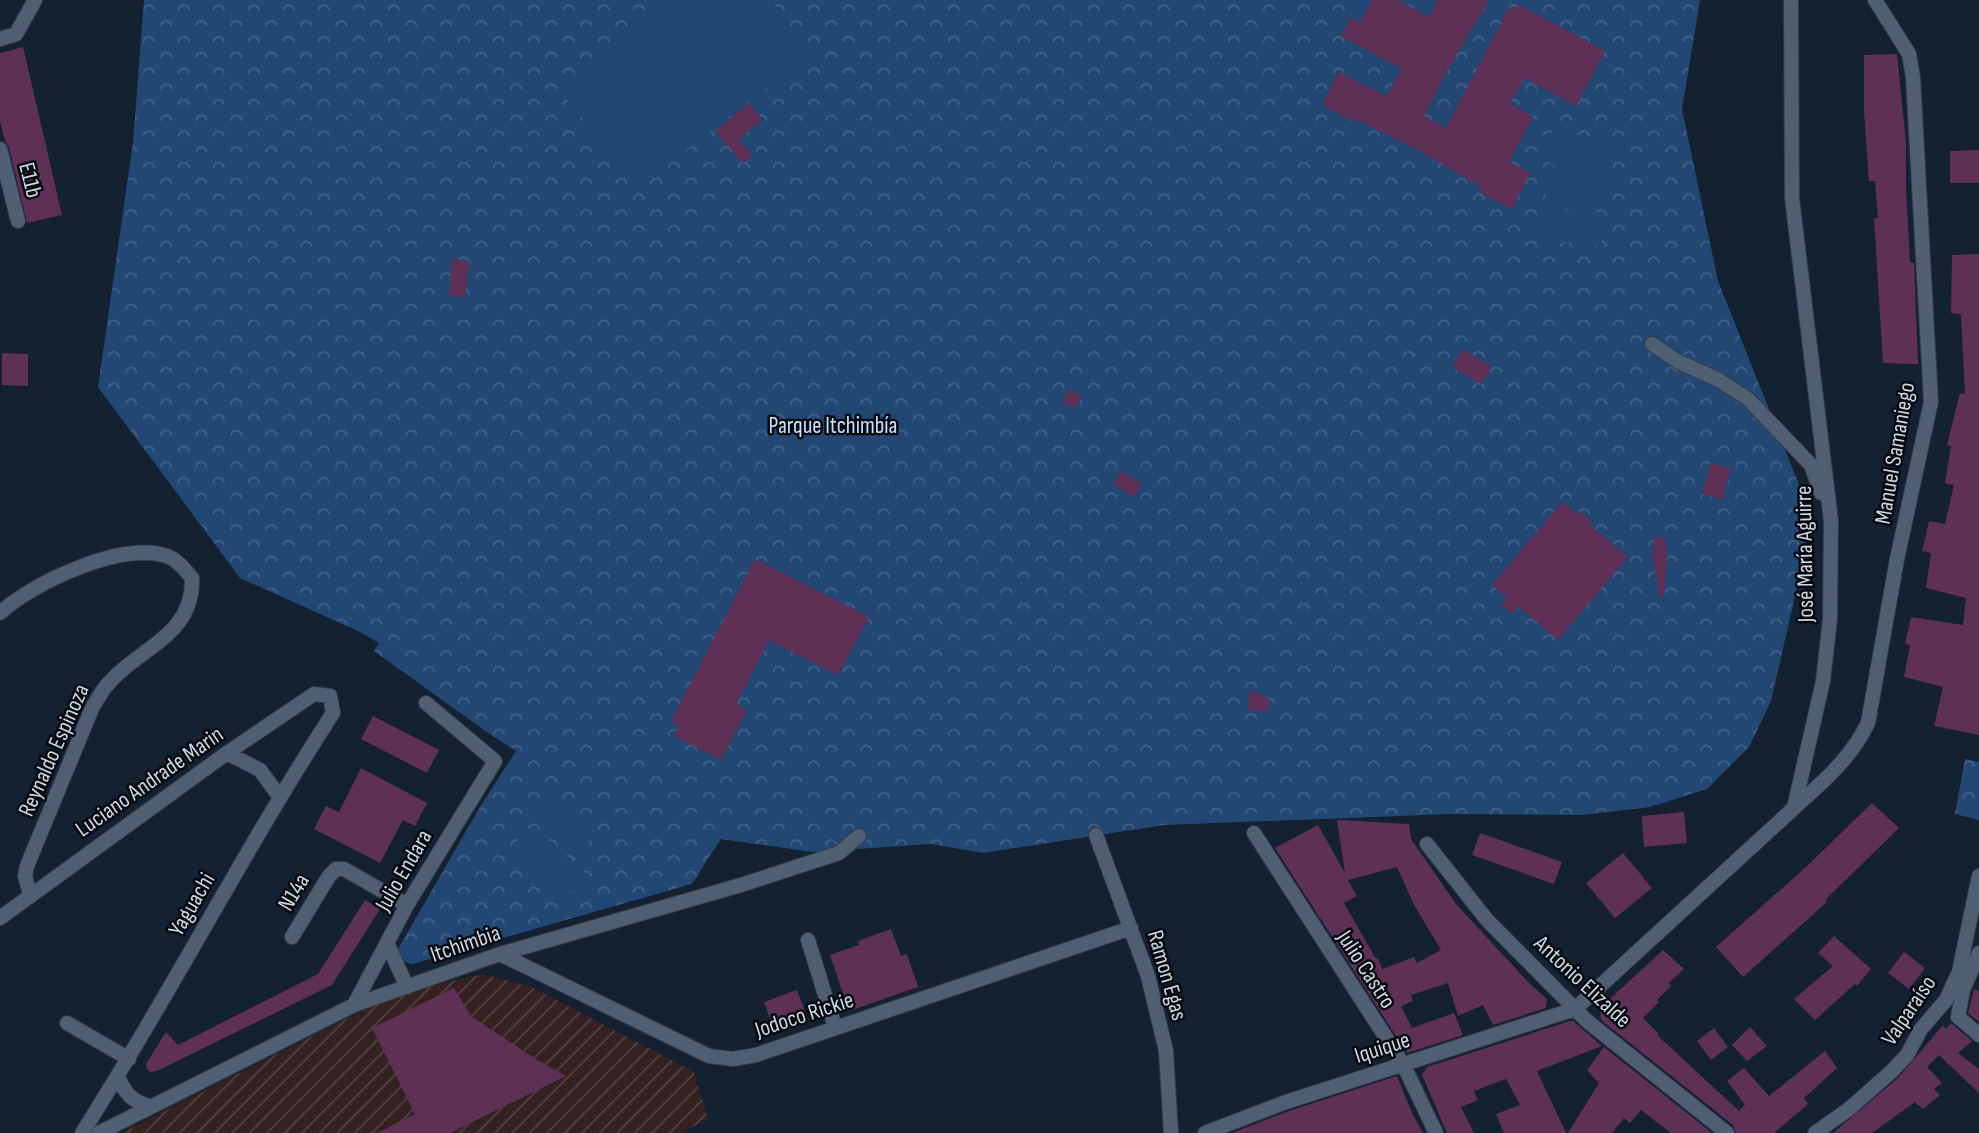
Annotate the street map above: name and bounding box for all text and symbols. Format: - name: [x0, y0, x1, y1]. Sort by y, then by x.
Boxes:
- street label: E11b: [12, 160, 48, 201]
- street label: Manuel Samaniego: [1869, 380, 1921, 526]
- park label: Parque Itchimbía: [769, 412, 897, 440]
- street label: José María Aguirre: [1790, 485, 1820, 624]
- street label: Reynaldo Espinoza: [12, 680, 96, 821]
- street label: Luciano Andrade Marin: [70, 720, 229, 843]
- street label: Julio Endara: [369, 825, 438, 917]
- street label: Yaguachi: [163, 868, 221, 941]
- street label: N14a: [272, 869, 316, 916]
- street label: Itchimbia: [427, 919, 504, 969]
- street label: Julio Castro: [1330, 924, 1402, 1014]
- street label: Ramon Egas: [1141, 927, 1193, 1024]
- street label: Antonio Elizalde: [1527, 929, 1637, 1034]
- street label: Valparaíso: [1875, 970, 1942, 1051]
- street label: Jodoco Rickie: [750, 986, 857, 1044]
- street label: Iquique: [1351, 1026, 1414, 1070]

